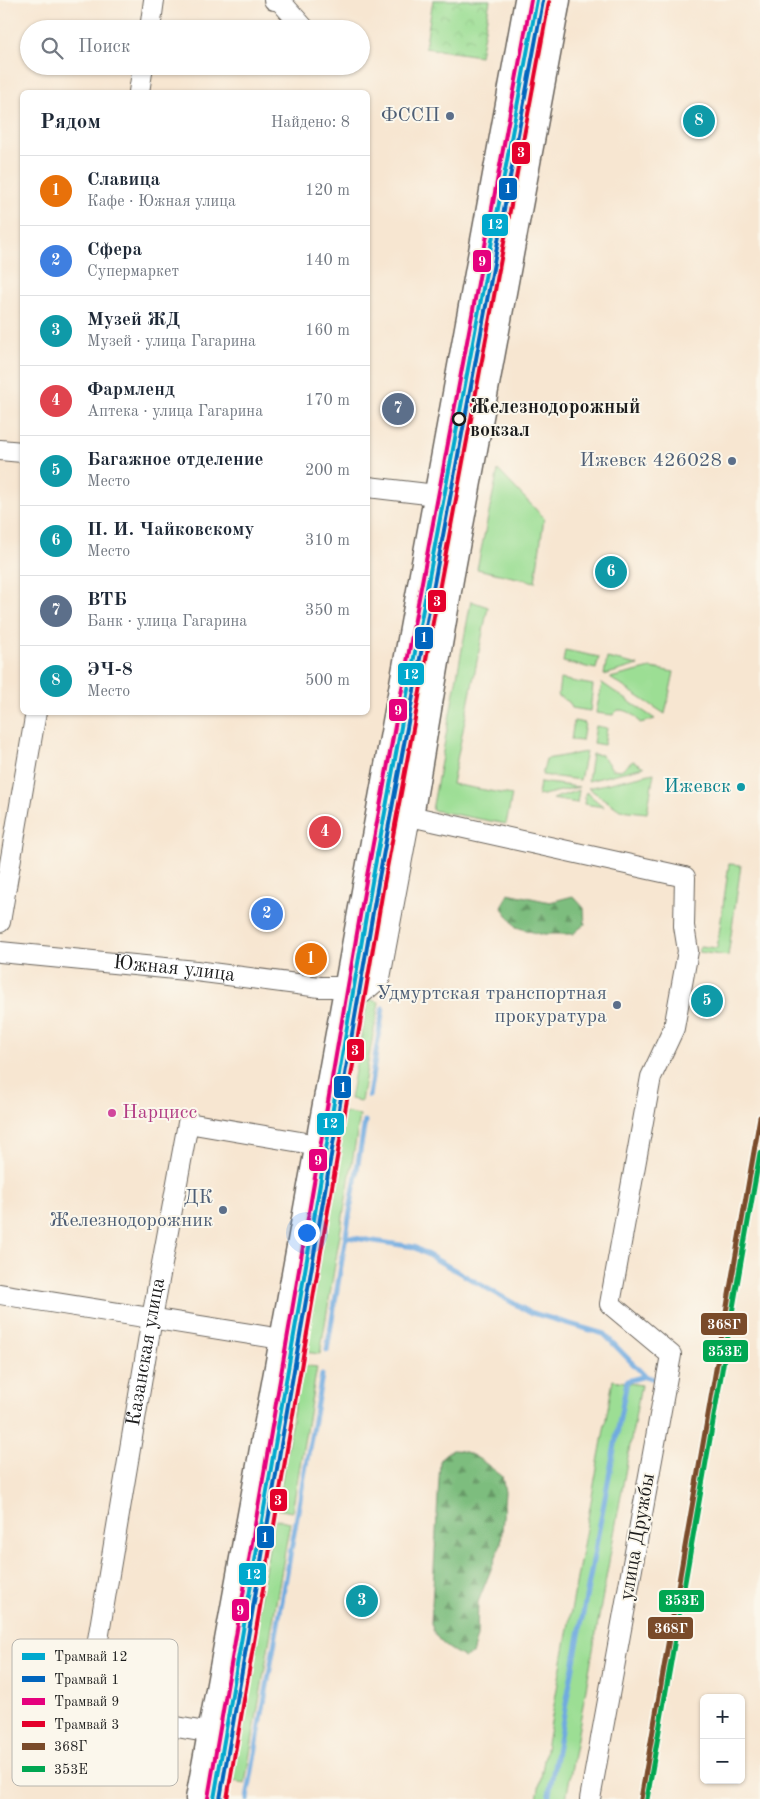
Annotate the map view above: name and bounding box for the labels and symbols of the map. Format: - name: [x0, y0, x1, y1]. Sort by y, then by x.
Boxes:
- pin: 8: [683, 102, 715, 140]
- place label: ФССП: [381, 106, 440, 126]
- marker: ФССП: [444, 110, 456, 122]
- line badge: 3: [511, 141, 531, 165]
- text: 3: [517, 146, 525, 160]
- line badge: 1: [498, 177, 518, 201]
- text: 1: [504, 182, 512, 196]
- line badge: 12: [481, 213, 509, 237]
- text: 12: [487, 218, 503, 232]
- line badge: 9: [472, 249, 492, 273]
- text: 9: [478, 255, 486, 269]
- pin: 7: [382, 390, 414, 428]
- place label: Железнодорожный вокзал: [470, 398, 640, 441]
- marker: Железнодорожный вокзал: [452, 412, 466, 426]
- place label: Ижевск 426028: [579, 451, 722, 471]
- marker: Ижевск 426028: [726, 455, 738, 467]
- pin: 6: [595, 553, 627, 591]
- line badge: 3: [427, 589, 447, 613]
- text: 3: [433, 595, 441, 609]
- line badge: 1: [414, 626, 434, 650]
- text: 1: [420, 631, 428, 645]
- line badge: 12: [397, 662, 425, 686]
- text: 12: [403, 668, 419, 682]
- line badge: 9: [388, 698, 408, 722]
- text: 9: [394, 704, 402, 718]
- place label: Ижевск: [664, 777, 731, 797]
- marker: Ижевск: [735, 781, 747, 793]
- pin: 4: [309, 813, 341, 851]
- pin: 2: [251, 895, 283, 933]
- pin: 1: [295, 940, 327, 978]
- street label: Южная улица: [112, 953, 236, 986]
- pin: 5: [691, 982, 723, 1020]
- place label: Удмуртская транспортная прокуратура: [376, 984, 607, 1027]
- marker: Удмуртская транспортная прокуратура: [611, 999, 623, 1011]
- line badge: 3: [346, 1038, 365, 1062]
- text: 3: [351, 1044, 359, 1058]
- line badge: 1: [333, 1075, 352, 1099]
- text: 1: [339, 1081, 347, 1095]
- place label: Нарцисс: [122, 1103, 197, 1123]
- marker: Нарцисс: [106, 1107, 118, 1119]
- line badge: 12: [316, 1112, 345, 1136]
- text: 12: [322, 1117, 338, 1131]
- line badge: 9: [308, 1148, 328, 1172]
- text: 9: [314, 1154, 322, 1168]
- place label: ДК Железнодорожник: [49, 1188, 213, 1231]
- marker: ДК Железнодорожник: [217, 1204, 229, 1216]
- your location: [294, 1220, 320, 1246]
- street label: Казанская улица: [124, 1276, 169, 1428]
- line badge: 368Г: [700, 1312, 748, 1336]
- text: 368Г: [707, 1318, 741, 1332]
- line badge: 353Е: [702, 1339, 749, 1363]
- text: 353Е: [708, 1345, 742, 1359]
- street label: улица Дружбы: [617, 1472, 659, 1602]
- line badge: 3: [269, 1488, 288, 1512]
- text: 3: [274, 1494, 282, 1508]
- line badge: 1: [256, 1525, 275, 1549]
- text: 1: [261, 1531, 269, 1545]
- line badge: 12: [238, 1562, 267, 1586]
- text: 12: [245, 1568, 261, 1582]
- pin: 3: [346, 1582, 378, 1620]
- line badge: 353Е: [658, 1589, 705, 1613]
- text: 353Е: [665, 1594, 699, 1608]
- line badge: 9: [231, 1598, 250, 1622]
- text: 9: [236, 1604, 244, 1618]
- line badge: 368Г: [647, 1616, 694, 1640]
- text: 368Г: [654, 1622, 688, 1636]
- legend: [12, 1639, 178, 1786]
- text: Трамвай 12: [54, 1650, 128, 1664]
- text: Трамвай 1: [54, 1673, 119, 1687]
- text: Трамвай 9: [54, 1695, 119, 1709]
- text: Трамвай 3: [54, 1718, 119, 1732]
- text: 368Г: [54, 1740, 87, 1754]
- text: 353Е: [54, 1763, 88, 1777]

